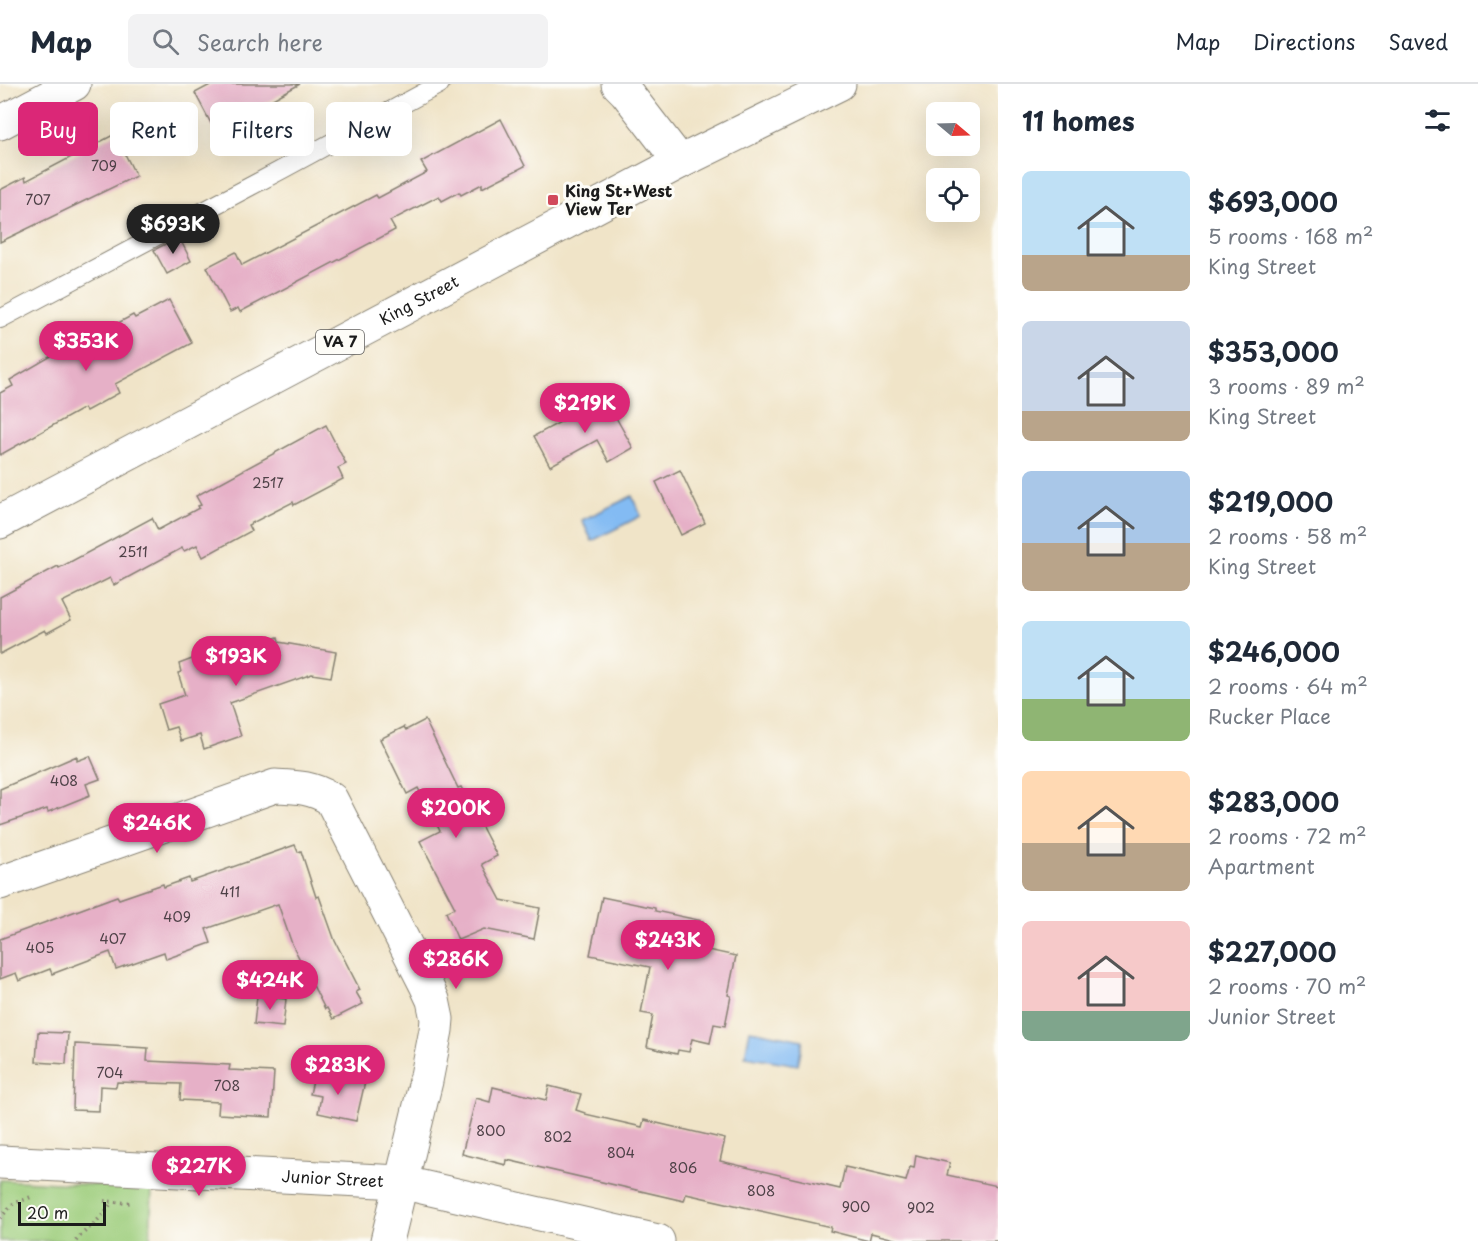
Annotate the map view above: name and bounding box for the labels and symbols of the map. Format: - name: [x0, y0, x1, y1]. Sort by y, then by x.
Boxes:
- north arrow: [926, 102, 980, 156]
- house number: 709: [91, 155, 117, 176]
- place label: King St+West View Ter: [565, 178, 673, 220]
- house number: 707: [25, 189, 51, 210]
- marker: King St+West View Ter: [546, 193, 560, 207]
- pin: $693K: [131, 204, 215, 255]
- street label: King Street: [375, 268, 463, 330]
- pin: $353K: [44, 321, 128, 372]
- road number: VA 7: [316, 330, 364, 354]
- pin: $219K: [543, 383, 627, 434]
- house number: 2517: [252, 472, 284, 493]
- house number: 2511: [118, 541, 148, 562]
- pin: $193K: [194, 636, 278, 687]
- house number: 408: [50, 770, 78, 791]
- pin: $200K: [414, 788, 498, 839]
- pin: $246K: [115, 803, 199, 854]
- house number: 411: [220, 881, 240, 902]
- house number: 409: [163, 906, 191, 927]
- pin: $243K: [626, 920, 710, 971]
- house number: 407: [100, 928, 127, 949]
- house number: 405: [26, 937, 54, 958]
- pin: $286K: [414, 939, 498, 990]
- pin: $424K: [228, 960, 312, 1011]
- pin: $283K: [296, 1045, 380, 1096]
- house number: 704: [96, 1062, 124, 1083]
- house number: 708: [214, 1075, 240, 1096]
- house number: 800: [476, 1120, 506, 1141]
- house number: 802: [544, 1126, 572, 1147]
- house number: 804: [607, 1142, 635, 1163]
- pin: $227K: [157, 1146, 241, 1197]
- house number: 806: [669, 1157, 697, 1178]
- street label: Junior Street: [281, 1163, 385, 1192]
- house number: 808: [747, 1180, 775, 1201]
- house number: 900: [842, 1196, 870, 1217]
- house number: 902: [907, 1197, 935, 1218]
- scale bar: [18, 1199, 106, 1226]

